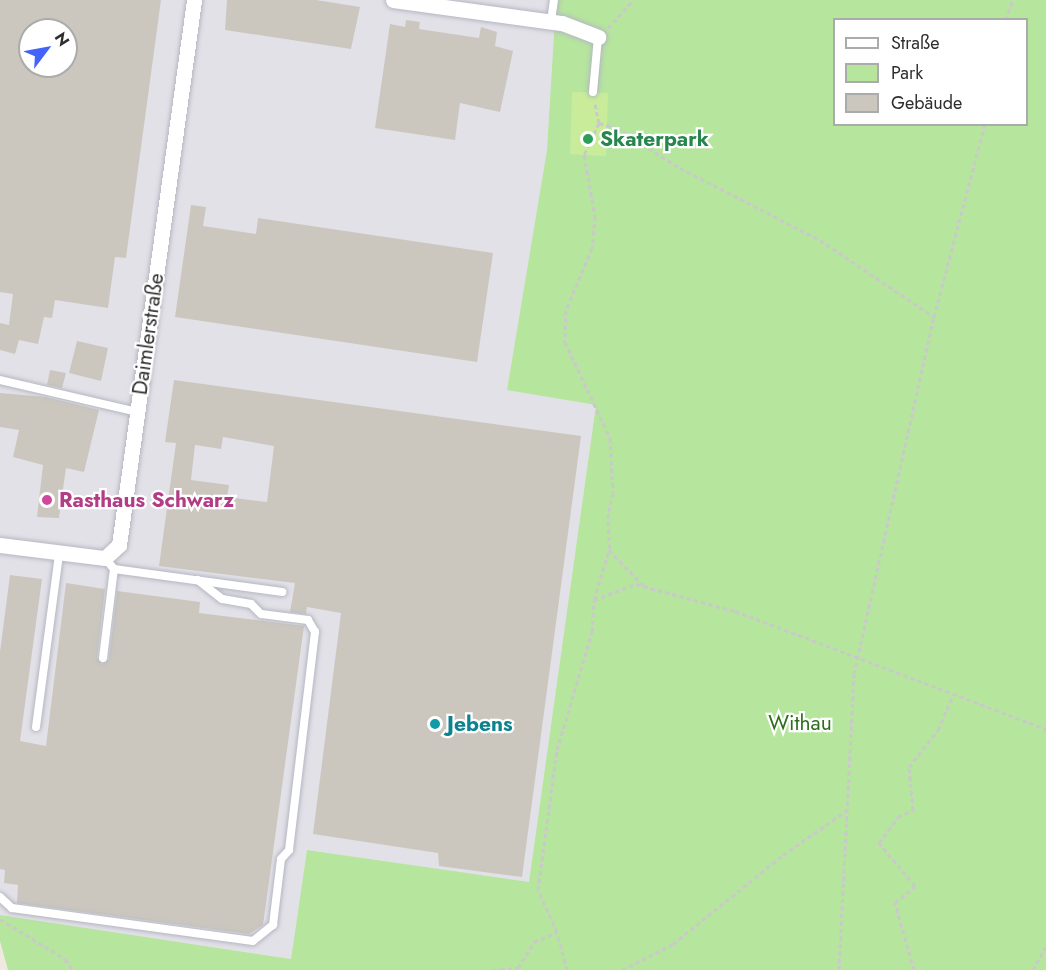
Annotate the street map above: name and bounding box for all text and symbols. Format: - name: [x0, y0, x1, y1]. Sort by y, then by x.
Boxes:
- north arrow: [18, 18, 78, 78]
- legend: [833, 18, 1028, 126]
- text: N: [49, 28, 75, 51]
- text: Straße: [891, 30, 939, 56]
- text: Park: [891, 60, 923, 86]
- text: Gebäude: [891, 90, 962, 116]
- place label: Skaterpark: [600, 126, 709, 152]
- marker: Skaterpark: [581, 132, 595, 146]
- street label: Daimlerstraße: [127, 272, 169, 396]
- place label: Rasthaus Schwarz: [59, 487, 234, 513]
- marker: Rasthaus Schwarz: [40, 493, 54, 507]
- park label: Withau: [768, 710, 832, 736]
- place label: Jebens: [447, 711, 513, 737]
- marker: Jebens: [428, 717, 442, 731]

